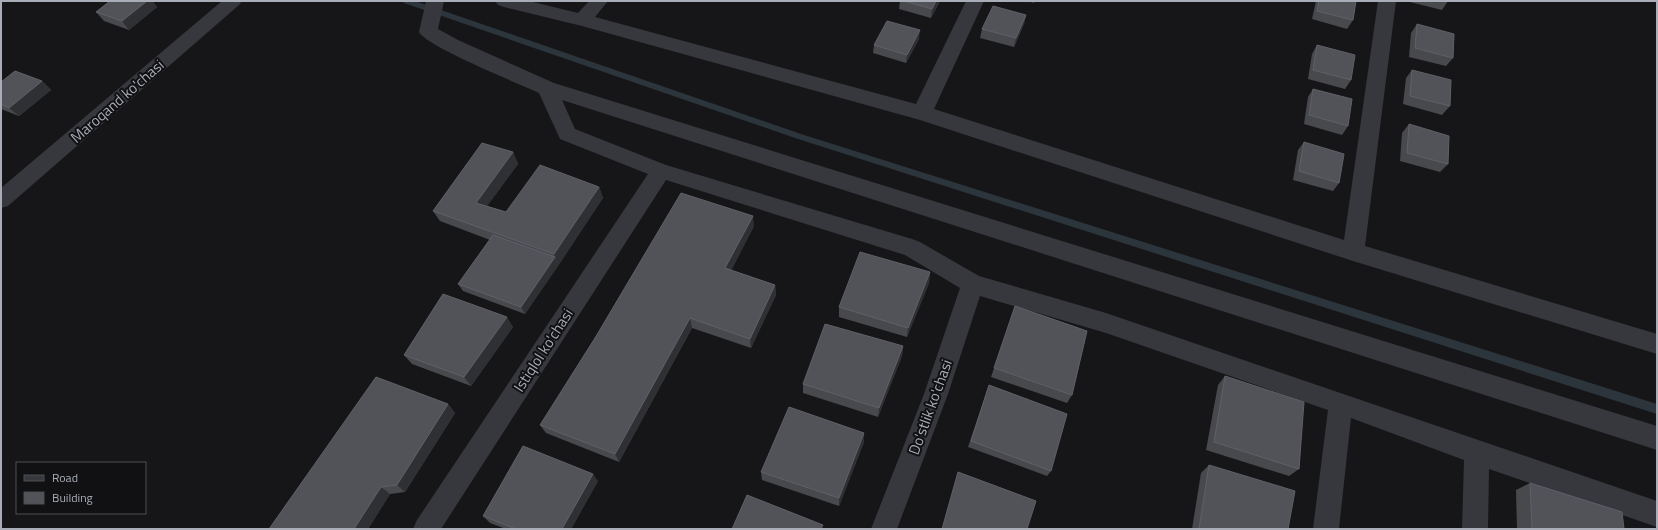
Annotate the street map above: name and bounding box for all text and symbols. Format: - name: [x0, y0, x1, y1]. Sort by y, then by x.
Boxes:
- street label: Maroqand ko'chasi: [65, 54, 169, 148]
- street label: Istiqlol ko'chasi: [507, 304, 579, 396]
- street label: Do'stlik ko'chasi: [902, 356, 958, 458]
- legend: [16, 462, 146, 514]
- text: Road: [52, 468, 78, 487]
- text: Building: [52, 488, 93, 507]

